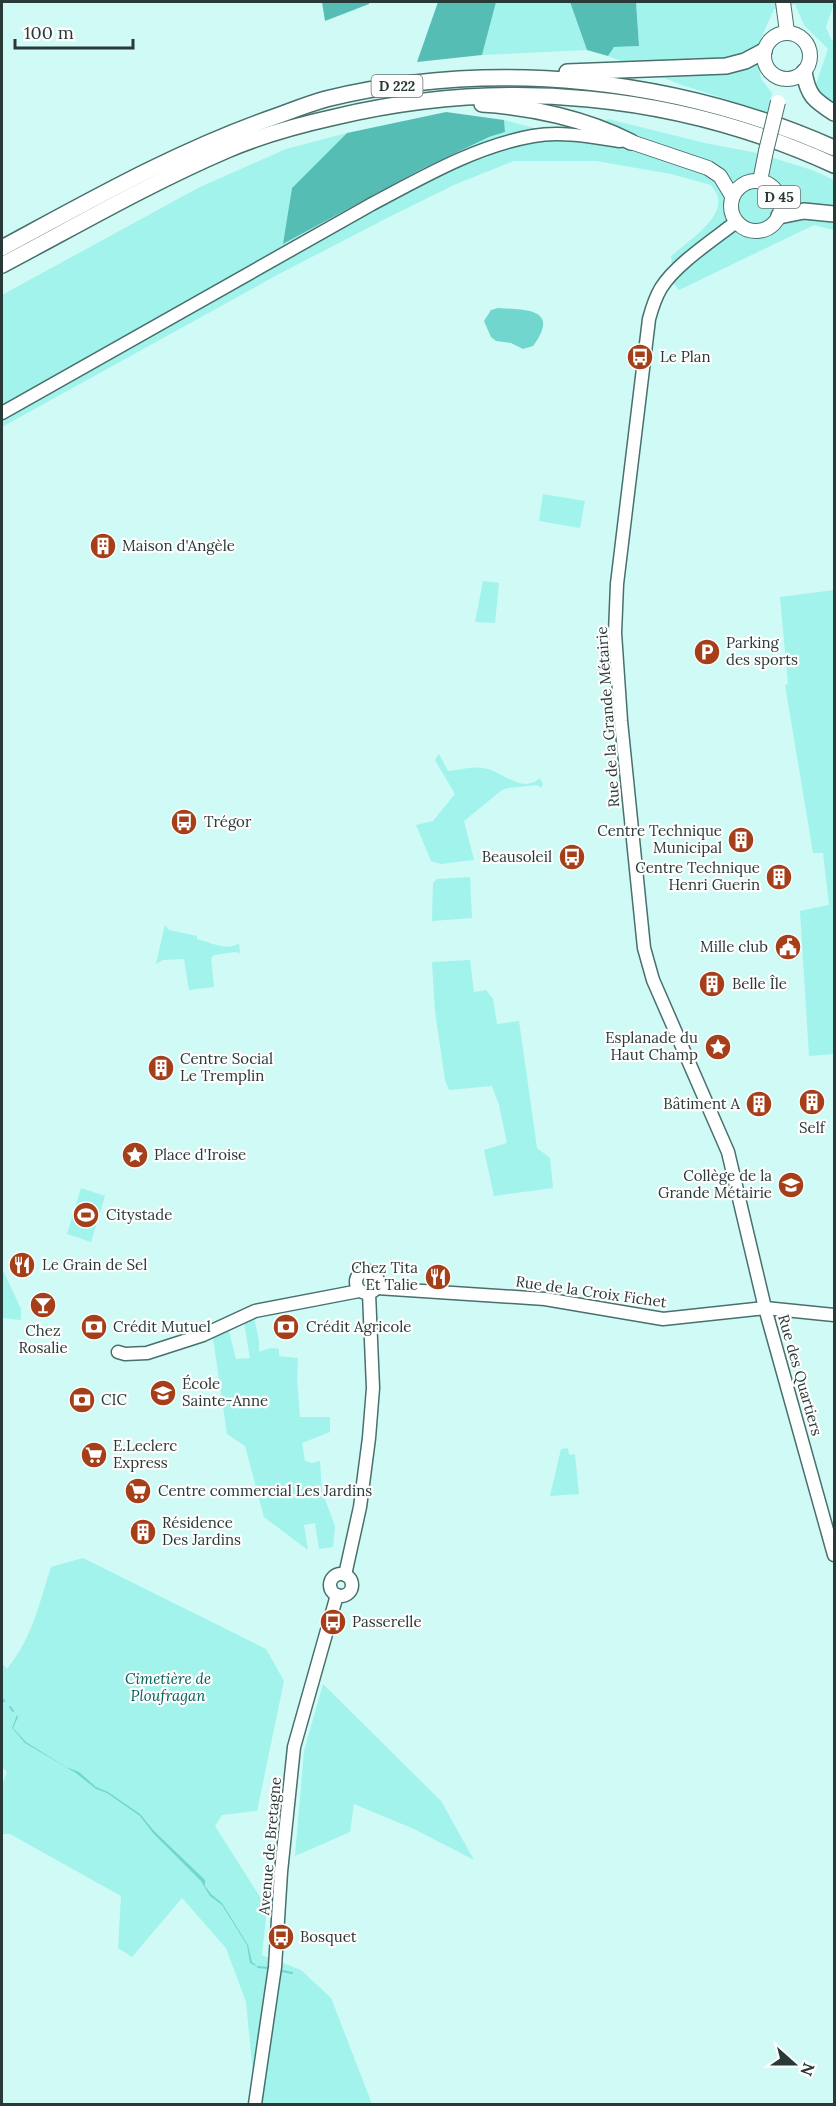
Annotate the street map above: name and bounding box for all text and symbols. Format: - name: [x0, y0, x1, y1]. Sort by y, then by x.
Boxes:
- scale bar: [15, 12, 134, 50]
- text: 100 m: [24, 21, 74, 44]
- road number: D 222: [372, 75, 422, 97]
- road number: D 45: [758, 186, 800, 208]
- bus stop icon: Le Plan: [625, 342, 655, 372]
- place label: Le Plan: [660, 347, 711, 366]
- building icon: Maison d'Angèle: [88, 531, 118, 561]
- place label: Maison d'Angèle: [122, 536, 235, 555]
- street label: Rue de la Grande Métairie: [592, 626, 623, 808]
- place label: Parking des sports: [726, 633, 798, 669]
- parking icon: Parking des sports: [692, 637, 722, 667]
- bus stop icon: Trégor: [169, 807, 199, 837]
- place label: Trégor: [204, 812, 252, 831]
- place label: Centre Technique Municipal: [597, 821, 722, 857]
- building icon: Centre Technique Municipal: [726, 825, 756, 855]
- bus stop icon: Beausoleil: [557, 842, 587, 872]
- place label: Beausoleil: [482, 847, 552, 866]
- place label: Centre Technique Henri Guerin: [635, 858, 760, 894]
- building icon: Centre Technique Henri Guerin: [764, 862, 794, 892]
- public building icon: Mille club: [773, 932, 803, 962]
- place label: Mille club: [700, 937, 768, 956]
- building icon: Belle Île: [697, 969, 727, 999]
- place label: Belle Île: [732, 974, 787, 993]
- place label: Esplanade du Haut Champ: [605, 1028, 698, 1064]
- place icon: Esplanade du Haut Champ: [703, 1032, 733, 1062]
- place label: Centre Social Le Tremplin: [180, 1049, 273, 1085]
- building icon: Centre Social Le Tremplin: [146, 1053, 176, 1083]
- building icon: Self: [797, 1087, 827, 1117]
- building icon: Bâtiment A: [744, 1089, 774, 1119]
- place label: Bâtiment A: [663, 1094, 741, 1113]
- place label: Self: [799, 1118, 826, 1137]
- place icon: Place d'Iroise: [120, 1140, 150, 1170]
- place label: Place d'Iroise: [154, 1145, 246, 1164]
- place label: Collège de la Grande Métairie: [658, 1166, 772, 1202]
- school or university icon: Collège de la Grande Métairie: [776, 1170, 806, 1200]
- sports icon: Citystade: [71, 1200, 101, 1230]
- place label: Citystade: [106, 1205, 172, 1224]
- restaurant icon: Le Grain de Sel: [7, 1250, 37, 1280]
- place label: Le Grain de Sel: [42, 1255, 147, 1274]
- place label: Chez Tita Et Talie: [351, 1258, 418, 1294]
- restaurant icon: Chez Tita Et Talie: [423, 1262, 453, 1292]
- street label: Rue de la Croix Fichet: [514, 1272, 668, 1312]
- bar icon: Chez Rosalie: [28, 1290, 58, 1320]
- bank icon: Crédit Mutuel: [79, 1312, 109, 1342]
- bank icon: Crédit Agricole: [271, 1312, 301, 1342]
- street label: Rue des Quartiers: [774, 1312, 827, 1438]
- place label: Crédit Mutuel: [113, 1317, 211, 1336]
- place label: Crédit Agricole: [306, 1317, 411, 1336]
- place label: Chez Rosalie: [18, 1321, 68, 1357]
- place label: École Sainte-Anne: [182, 1374, 268, 1410]
- school or university icon: École Sainte-Anne: [148, 1378, 178, 1408]
- bank icon: CIC: [67, 1385, 97, 1415]
- place label: CIC: [101, 1390, 127, 1409]
- place label: E.Leclerc Express: [113, 1436, 177, 1472]
- supermarket icon: E.Leclerc Express: [79, 1440, 109, 1470]
- supermarket icon: Centre commercial Les Jardins: [123, 1476, 153, 1506]
- place label: Centre commercial Les Jardins: [158, 1481, 372, 1500]
- place label: Résidence Des Jardins: [162, 1513, 241, 1549]
- building icon: Résidence Des Jardins: [128, 1517, 158, 1547]
- bus stop icon: Passerelle: [318, 1607, 348, 1637]
- place label: Passerelle: [352, 1612, 422, 1631]
- park label: Cimetière de Ploufragan: [125, 1669, 211, 1705]
- street label: Avenue de Bretagne: [254, 1776, 285, 1917]
- bus stop icon: Bosquet: [266, 1922, 296, 1952]
- place label: Bosquet: [300, 1927, 357, 1946]
- north arrow: [764, 2034, 824, 2094]
- text: N: [796, 2060, 820, 2079]

